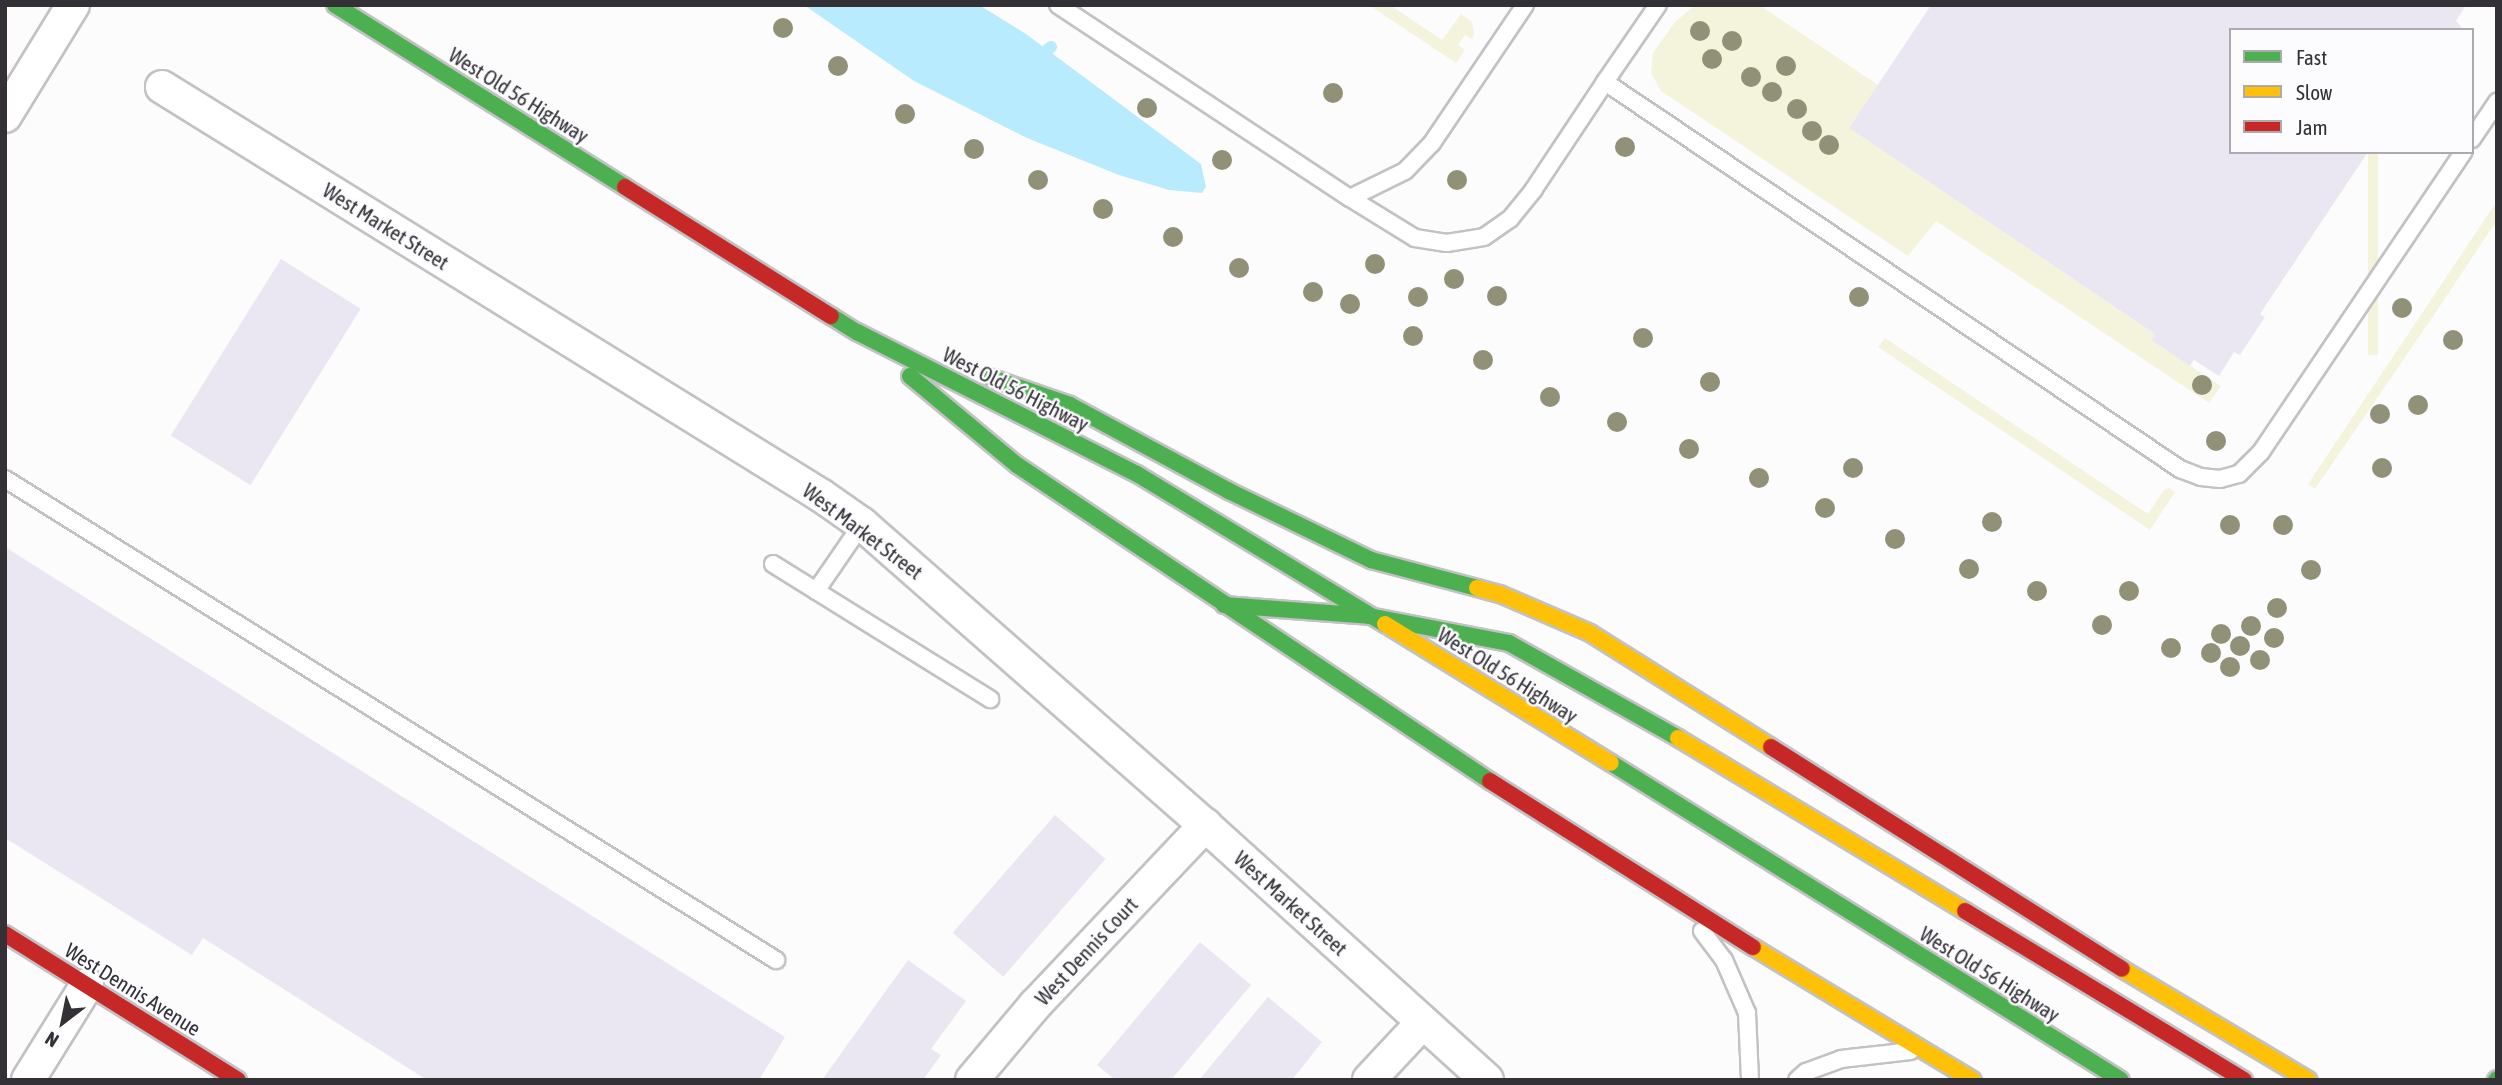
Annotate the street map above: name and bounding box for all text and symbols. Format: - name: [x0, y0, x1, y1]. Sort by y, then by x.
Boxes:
- legend: [2229, 28, 2474, 154]
- street label: West Old 56 Highway: [444, 42, 594, 148]
- text: Fast: [2296, 45, 2327, 69]
- text: Slow: [2296, 80, 2332, 104]
- text: Jam: [2296, 115, 2328, 139]
- street label: West Market Street: [318, 177, 454, 275]
- street label: West Old 56 Highway: [939, 341, 1093, 437]
- street label: West Market Street: [798, 478, 928, 584]
- street label: West Old 56 Highway: [1433, 622, 1583, 728]
- street label: West Market Street: [1229, 846, 1353, 960]
- street label: West Dennis Court: [1029, 892, 1143, 1010]
- street label: West Old 56 Highway: [1915, 921, 2065, 1027]
- street label: West Dennis Avenue: [60, 937, 206, 1041]
- north arrow: [28, 987, 98, 1057]
- text: N: [41, 1028, 62, 1052]

